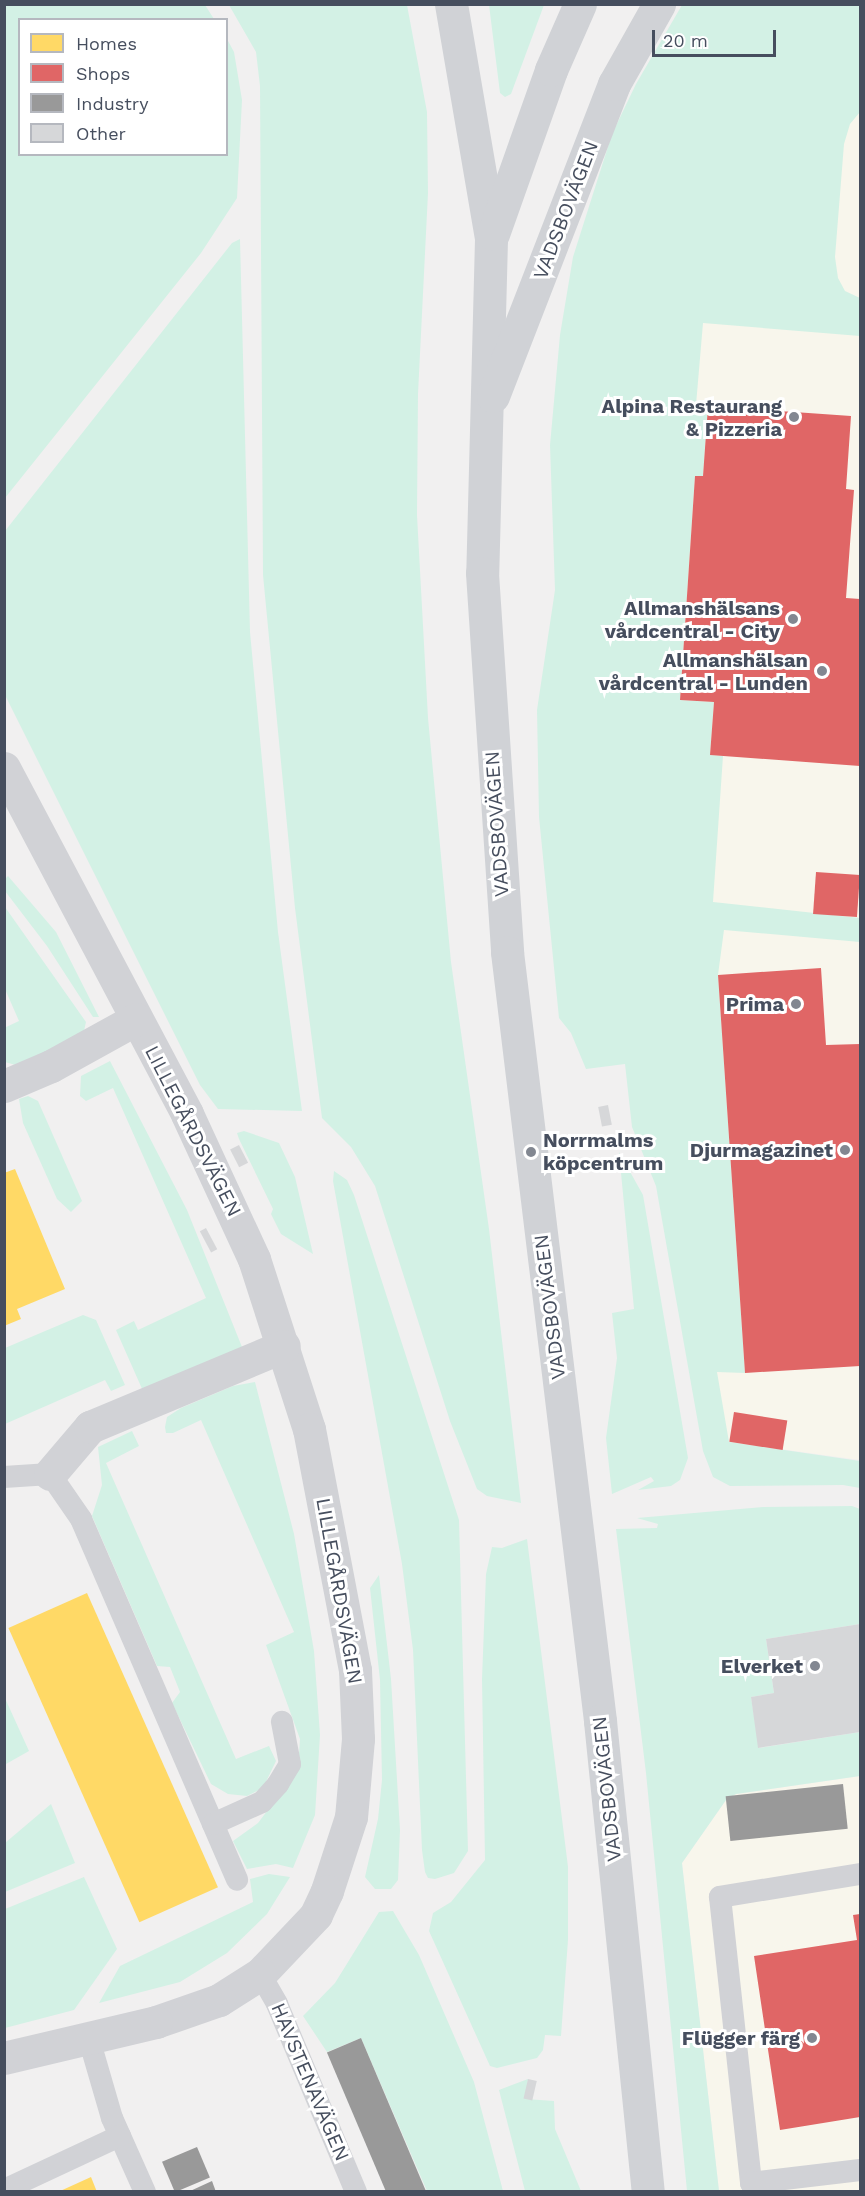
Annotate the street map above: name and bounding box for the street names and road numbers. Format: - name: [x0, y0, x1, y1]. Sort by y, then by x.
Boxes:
- street label: VADSBOVÄGEN: [529, 137, 603, 283]
- street label: VADSBOVÄGEN: [480, 750, 514, 898]
- street label: LILLEGÅRDSVÄGEN: [139, 1041, 247, 1221]
- street label: VADSBOVÄGEN: [529, 1233, 571, 1381]
- street label: LILLEGÅRDSVÄGEN: [311, 1496, 367, 1686]
- street label: VADSBOVÄGEN: [587, 1715, 627, 1863]
- street label: HAVSTENAVÄGEN: [266, 1999, 354, 2165]

